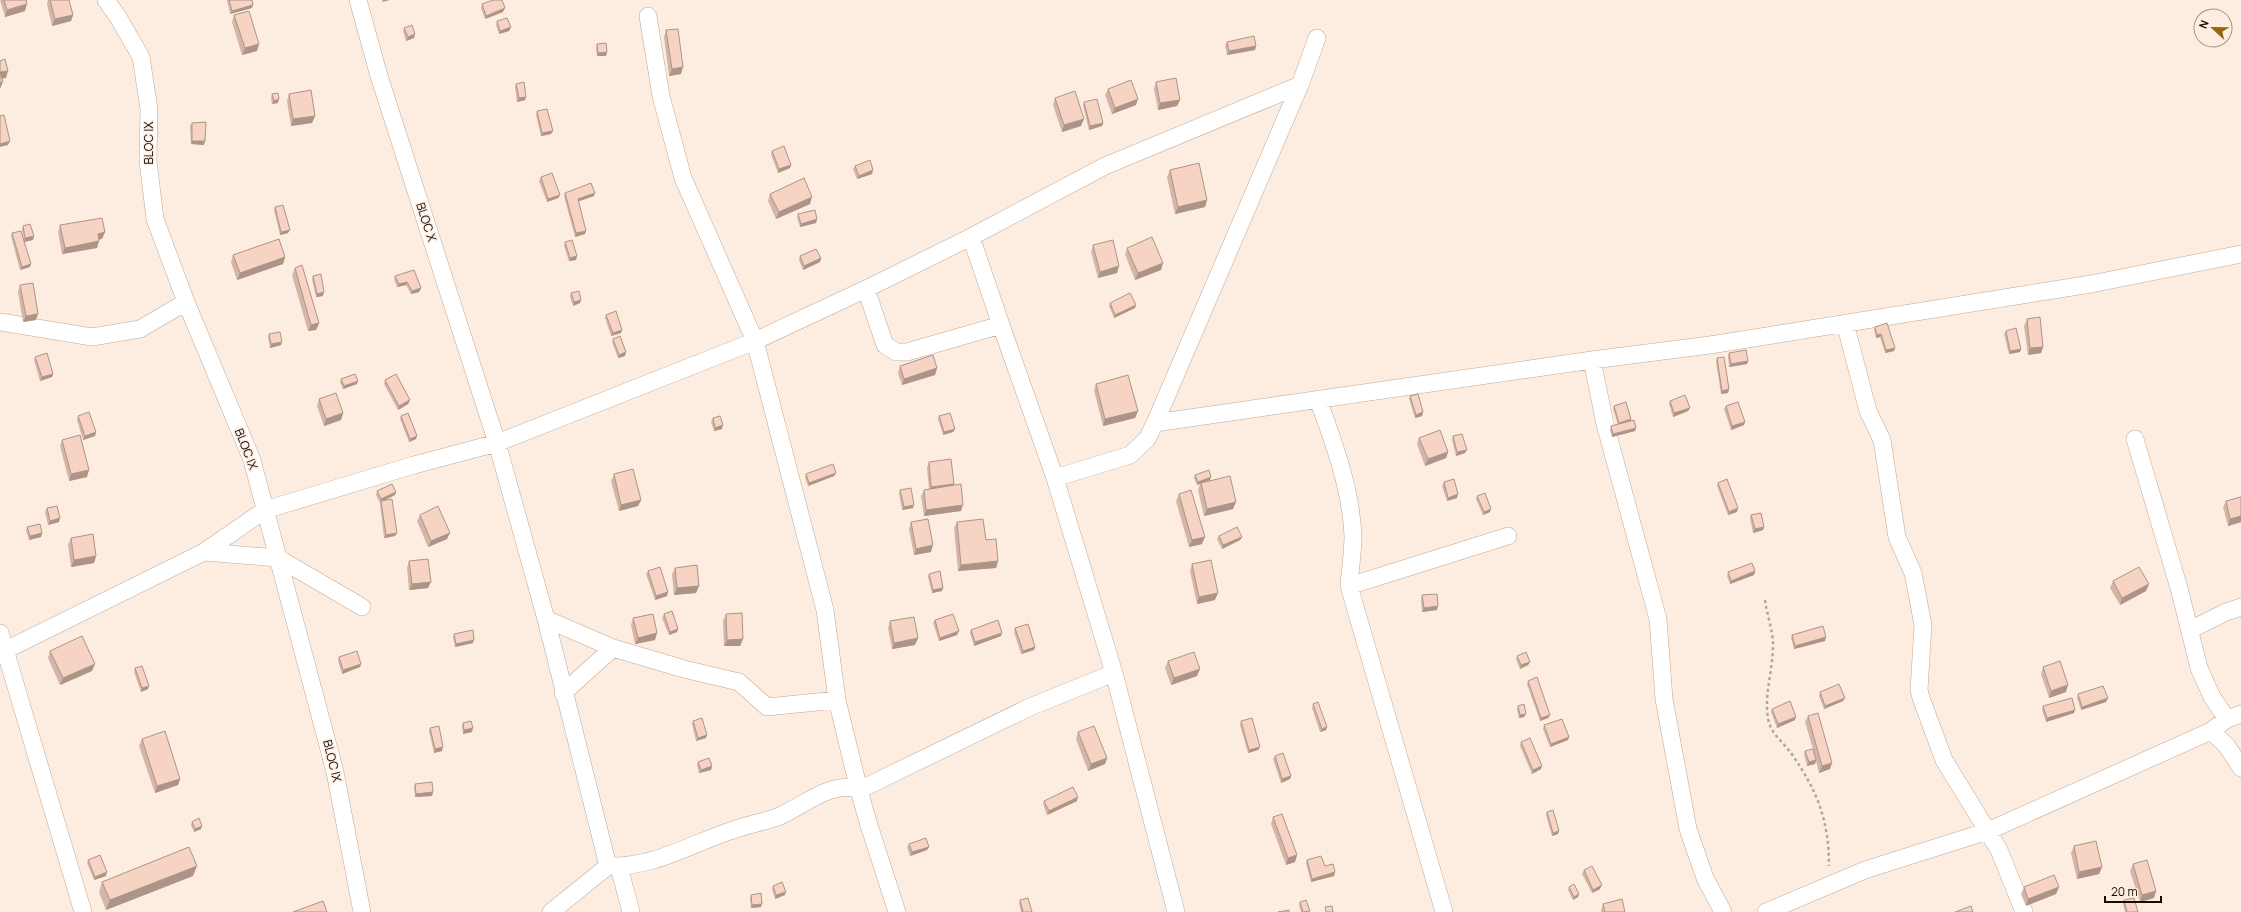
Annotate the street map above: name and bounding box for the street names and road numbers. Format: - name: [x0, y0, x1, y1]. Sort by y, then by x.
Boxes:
- street label: BLOC IX: [140, 121, 157, 164]
- street label: BLOC X: [412, 200, 441, 244]
- street label: BLOC IX: [231, 426, 262, 473]
- street label: BLOC IX: [319, 738, 346, 784]

